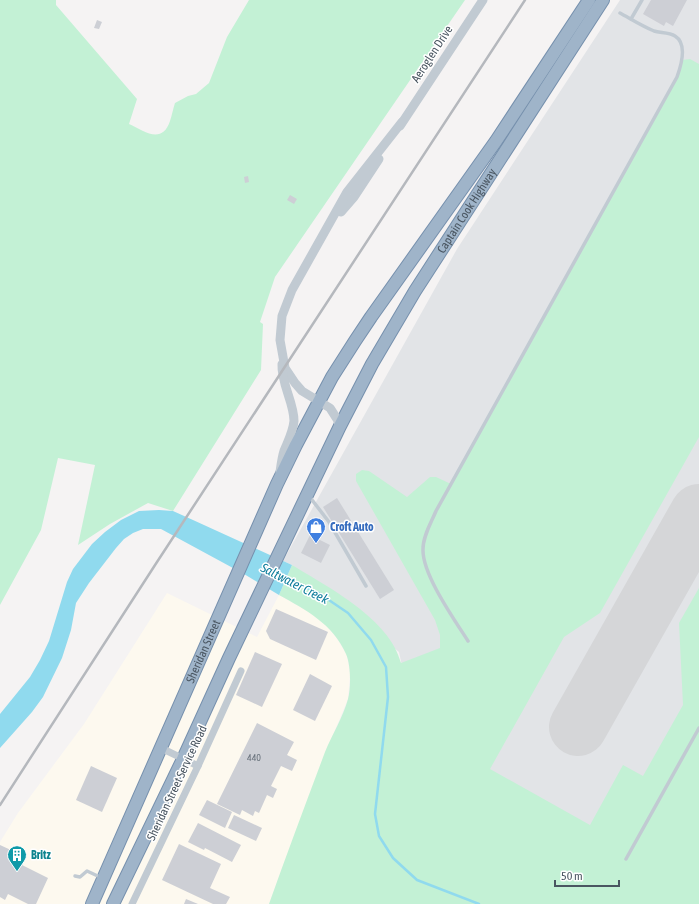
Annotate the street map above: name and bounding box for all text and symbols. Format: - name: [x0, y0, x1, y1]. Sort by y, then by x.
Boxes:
- street label: Aeroglen Drive: [408, 23, 456, 85]
- street label: Captain Cook Highway: [434, 166, 499, 256]
- shop icon: Croft Auto: [305, 516, 327, 544]
- place label: Croft Auto: [330, 520, 374, 534]
- water label: Saltwater Creek: [257, 559, 331, 607]
- street label: Sheridan Street: [183, 617, 224, 685]
- street label: Sheridan Street Service Road: [144, 723, 210, 843]
- house number: 440: [247, 752, 261, 763]
- building icon: Britz: [6, 844, 28, 872]
- place label: Britz: [31, 848, 51, 862]
- scale bar: [555, 862, 619, 888]
- text: 50 m: [561, 869, 583, 883]

